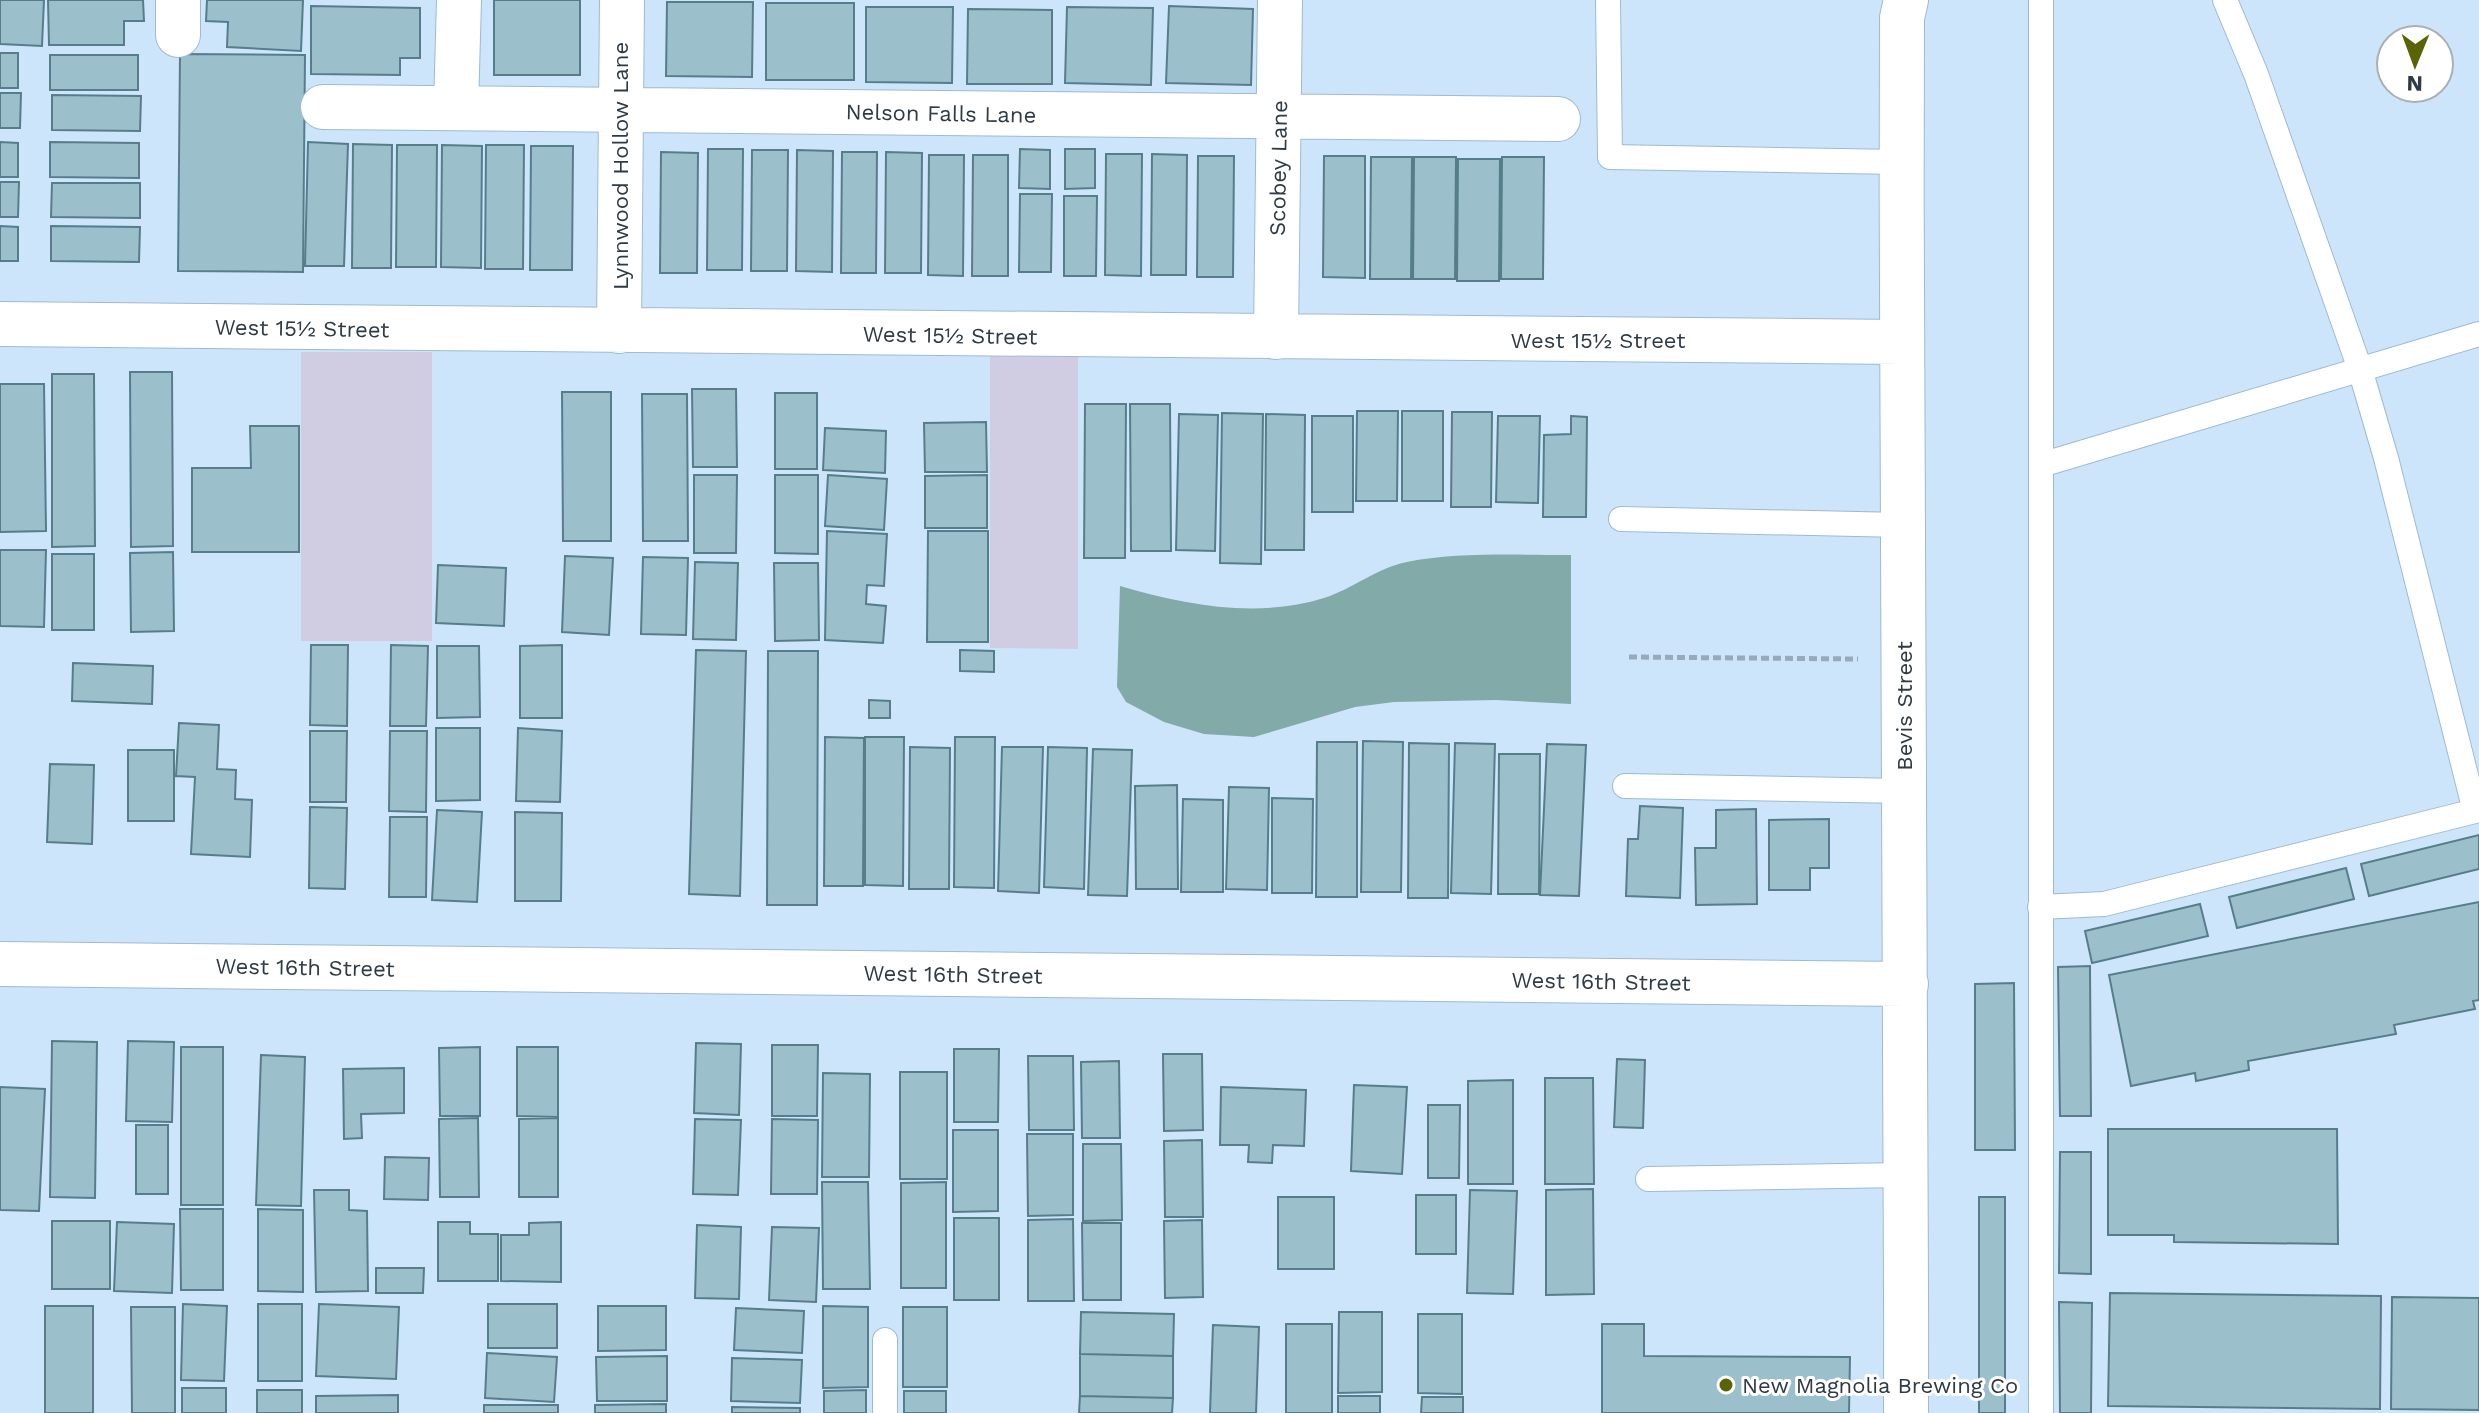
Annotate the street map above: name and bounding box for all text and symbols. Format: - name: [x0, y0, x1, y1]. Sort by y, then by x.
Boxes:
- north arrow: [2375, 24, 2455, 104]
- street label: Lynnwood Hollow Lane: [608, 42, 633, 290]
- text: N: [2406, 71, 2423, 96]
- street label: Nelson Falls Lane: [846, 99, 1036, 128]
- street label: Scobey Lane: [1265, 100, 1292, 236]
- street label: West 15½ Street: [214, 314, 390, 343]
- street label: West 15½ Street: [862, 321, 1038, 350]
- street label: West 15½ Street: [1511, 328, 1685, 353]
- street label: Bevis Street: [1892, 641, 1917, 771]
- street label: West 16th Street: [215, 953, 395, 982]
- street label: West 16th Street: [863, 960, 1043, 989]
- street label: West 16th Street: [1511, 967, 1691, 996]
- place label: New Magnolia Brewing Co: [1742, 1373, 2018, 1398]
- marker: New Magnolia Brewing Co: [1717, 1376, 1735, 1394]

